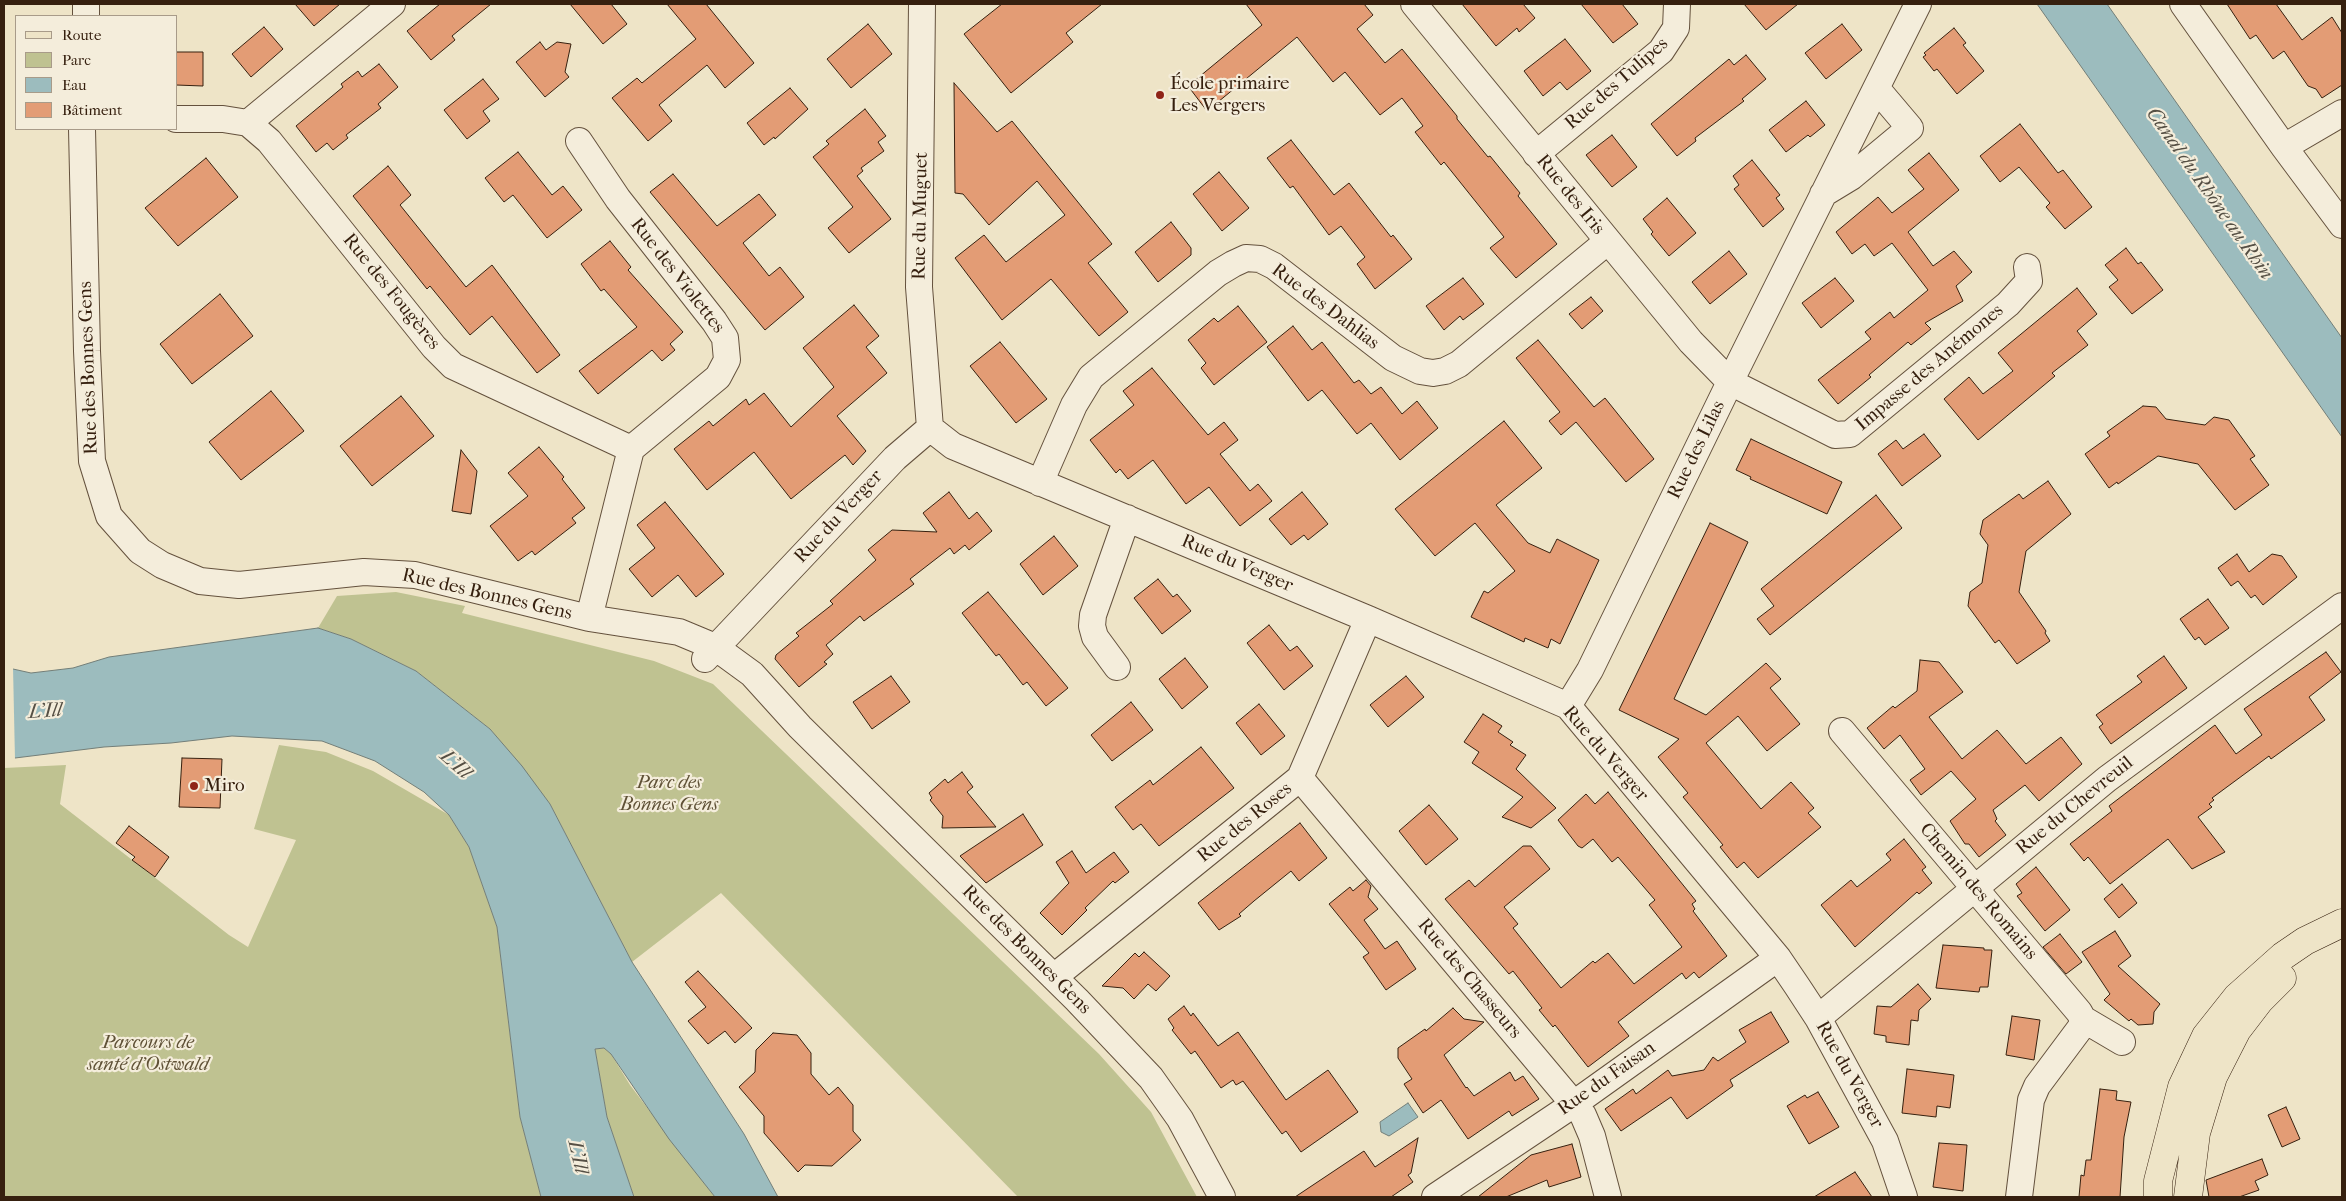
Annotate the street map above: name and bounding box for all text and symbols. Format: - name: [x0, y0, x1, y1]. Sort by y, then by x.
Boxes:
- legend: [15, 15, 178, 130]
- text: Route: [62, 26, 101, 44]
- street label: Rue des Tulipes: [1561, 33, 1673, 135]
- text: Parc: [62, 51, 91, 69]
- place label: École primaire Les Vergers: [1170, 73, 1289, 117]
- text: Eau: [62, 76, 87, 94]
- marker: École primaire Les Vergers: [1154, 89, 1166, 101]
- text: Bâtiment: [62, 101, 122, 119]
- water label: Canal du Rhône au Rhin: [2140, 103, 2278, 285]
- street label: Rue des Iris: [1531, 150, 1609, 240]
- street label: Rue du Muguet: [908, 152, 934, 280]
- street label: Rue des Violettes: [625, 214, 729, 338]
- street label: Rue des Fougères: [337, 229, 445, 355]
- street label: Rue des Dahlias: [1267, 259, 1383, 355]
- street label: Rue des Bonnes Gens: [75, 281, 103, 455]
- street label: Impasse des Anémones: [1851, 300, 2009, 436]
- street label: Rue des Lilas: [1663, 397, 1731, 503]
- street label: Rue du Verger: [790, 466, 888, 568]
- street label: Rue du Verger: [1178, 530, 1296, 598]
- street label: Rue des Bonnes Gens: [400, 564, 574, 626]
- water label: L'Ill: [28, 699, 62, 725]
- street label: Rue du Verger: [1557, 702, 1653, 806]
- water label: L'Ill: [435, 745, 475, 785]
- street label: Rue du Chevreuil: [2012, 752, 2138, 860]
- park label: Parc des Bonnes Gens: [620, 772, 718, 816]
- place label: Miro: [204, 775, 245, 797]
- street label: Rue des Roses: [1193, 778, 1297, 868]
- marker: Miro: [188, 780, 200, 792]
- street label: Chemin des Romains: [1914, 819, 2042, 965]
- street label: Rue des Bonnes Gens: [957, 881, 1095, 1019]
- street label: Rue des Chasseurs: [1412, 914, 1526, 1044]
- street label: Rue du Verger: [1810, 1017, 1888, 1133]
- park label: Parcours de santé d'Ostwald: [87, 1032, 209, 1076]
- street label: Rue du Faisan: [1554, 1037, 1660, 1121]
- water label: L'Ill: [562, 1138, 592, 1176]

